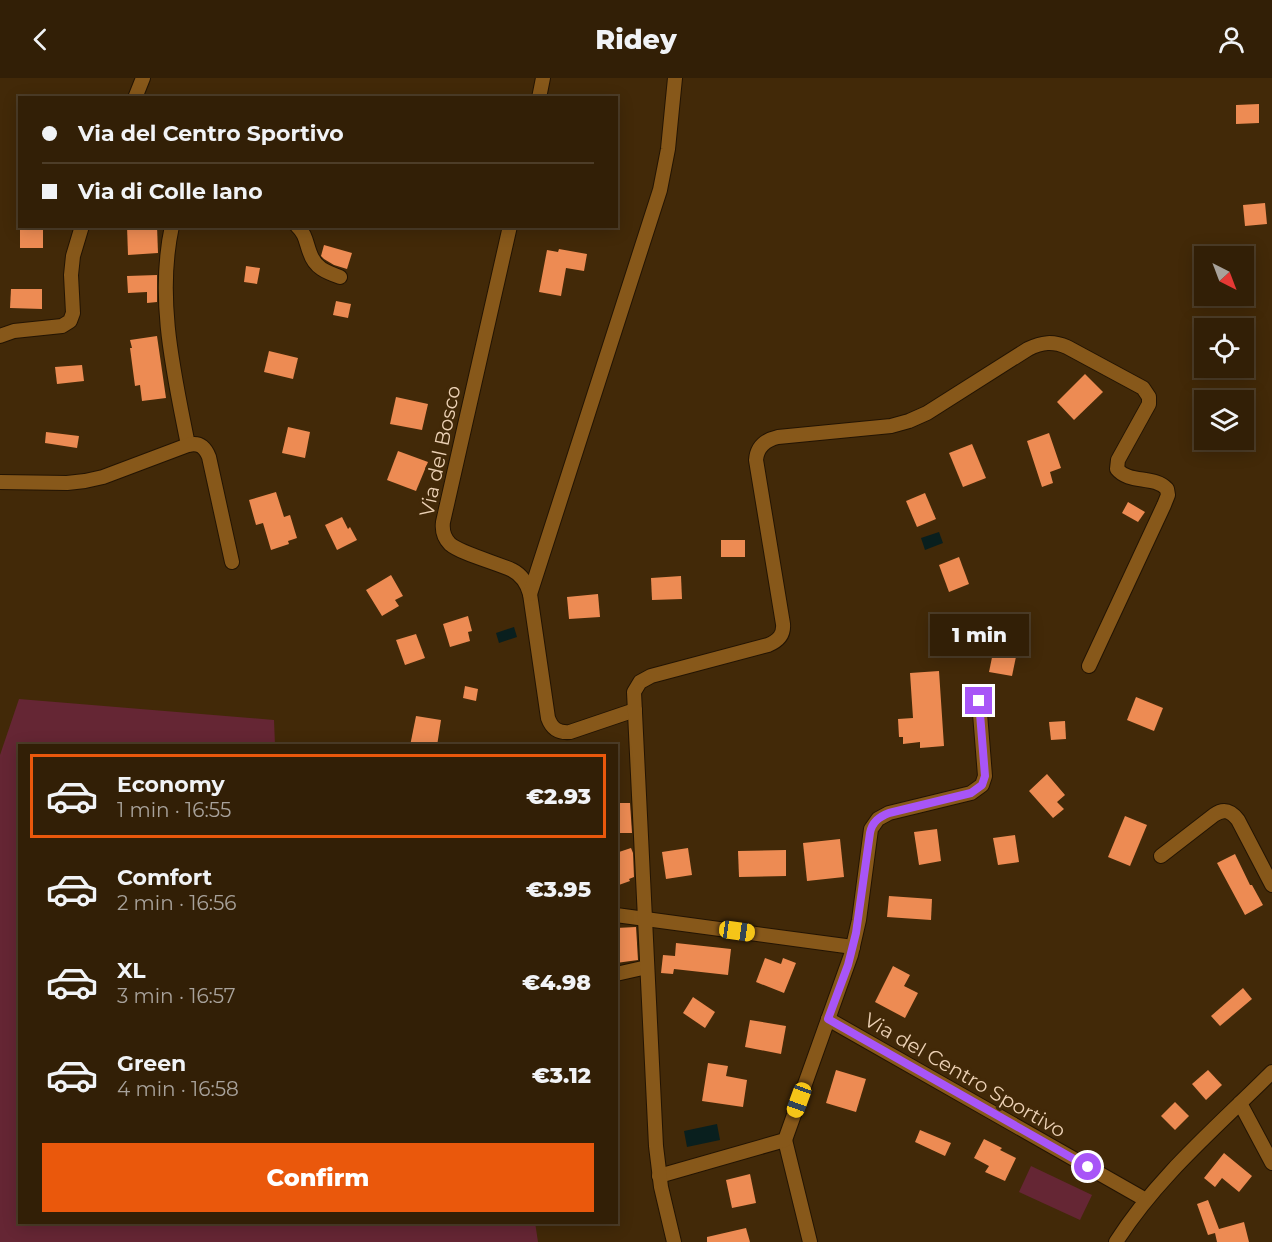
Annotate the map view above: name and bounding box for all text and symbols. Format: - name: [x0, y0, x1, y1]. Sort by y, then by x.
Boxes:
- icon: back: [24, 23, 57, 56]
- text: Ridey: [595, 23, 677, 56]
- icon: person: [1215, 23, 1248, 56]
- text: Via del Centro Sportivo: [78, 120, 344, 147]
- text: Via di Colle Iano: [78, 178, 263, 205]
- north arrow: [1194, 246, 1254, 306]
- map controls: [1194, 246, 1254, 450]
- button: locate: [1194, 318, 1254, 378]
- street label: Via del Bosco: [414, 383, 466, 519]
- button: layers: [1194, 390, 1254, 450]
- callout: 1 min: [930, 614, 1028, 656]
- text: 1 min: [952, 623, 1007, 647]
- route end: [965, 687, 992, 714]
- icon: car: [45, 769, 99, 823]
- text: Economy: [117, 771, 225, 798]
- text: €2.93: [526, 783, 591, 810]
- text: 1 min · 16:55: [117, 798, 231, 822]
- icon: car: [45, 862, 99, 916]
- text: Comfort: [117, 864, 212, 891]
- text: €3.95: [526, 876, 591, 903]
- text: 2 min · 16:56: [117, 891, 236, 915]
- car: [718, 920, 756, 942]
- icon: car: [45, 955, 99, 1009]
- text: XL: [117, 957, 146, 984]
- text: €4.98: [522, 969, 591, 996]
- text: 3 min · 16:57: [117, 984, 236, 1008]
- street label: Via del Centro Sportivo: [860, 1007, 1070, 1143]
- icon: car: [45, 1048, 99, 1102]
- text: Green: [117, 1050, 186, 1077]
- text: €3.12: [532, 1062, 591, 1089]
- text: 4 min · 16:58: [117, 1077, 239, 1101]
- car: [784, 1080, 814, 1120]
- button: Confirm: [42, 1143, 594, 1212]
- route start: [1074, 1153, 1101, 1180]

